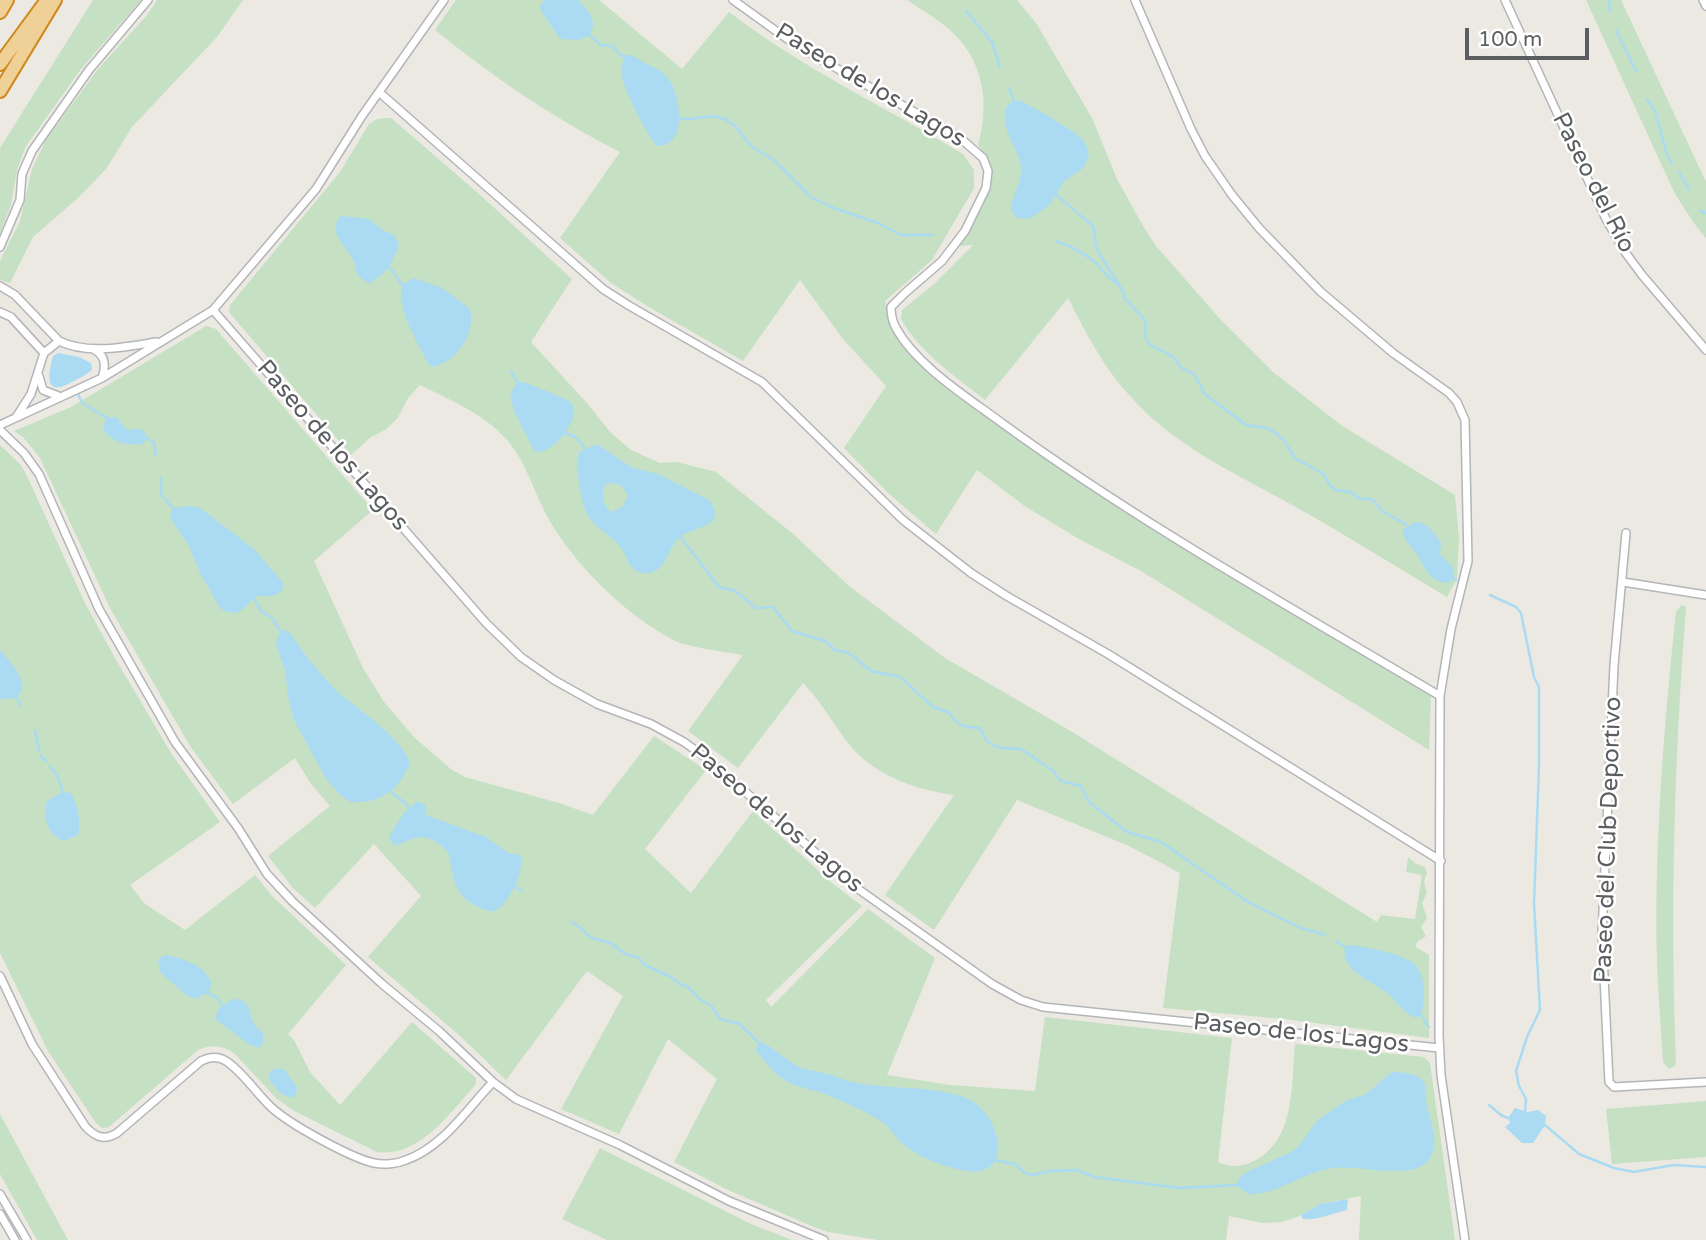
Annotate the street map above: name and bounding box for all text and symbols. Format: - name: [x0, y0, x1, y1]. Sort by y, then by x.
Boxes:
- scale bar: [1468, 14, 1592, 58]
- street label: Paseo de los Lagos: [770, 18, 970, 154]
- text: 100 m: [1478, 27, 1542, 52]
- street label: Paseo del Río: [1545, 108, 1641, 258]
- street label: Paseo de los Lagos: [250, 355, 414, 537]
- street label: Paseo del Club Deportivo: [1590, 696, 1628, 984]
- street label: Paseo de los Lagos: [684, 738, 868, 900]
- street label: Paseo de los Lagos: [1192, 1008, 1410, 1060]

